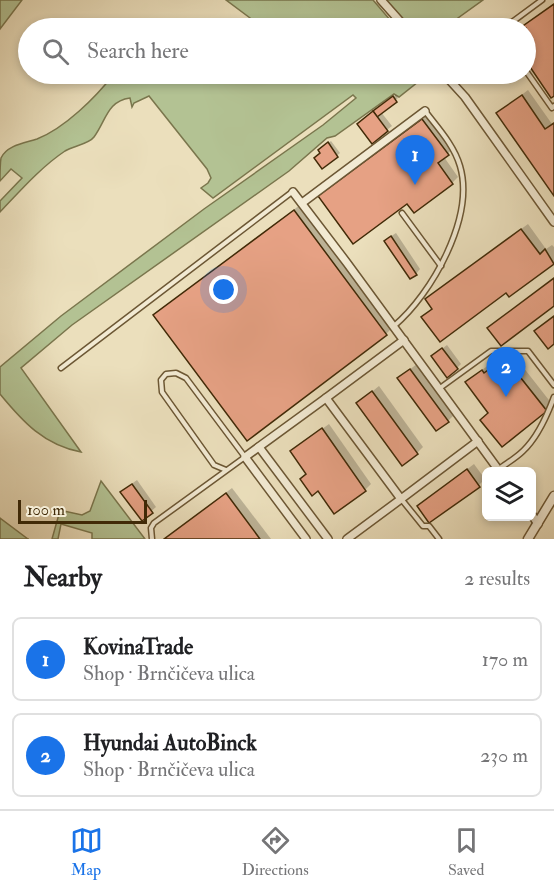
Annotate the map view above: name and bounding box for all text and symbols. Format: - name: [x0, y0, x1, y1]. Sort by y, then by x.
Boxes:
- search box: [18, 18, 536, 84]
- icon: search: [39, 35, 72, 68]
- text: Search here: [87, 37, 189, 65]
- pin: 1: [396, 136, 434, 185]
- your location: [209, 275, 238, 304]
- pin: 2: [486, 348, 526, 397]
- map controls: [482, 467, 536, 521]
- button: layers: [482, 467, 536, 521]
- scale bar: [18, 497, 147, 524]
- text: 100 m: [27, 500, 65, 520]
- text: Nearby: [24, 562, 102, 594]
- text: 2 results: [464, 566, 530, 591]
- text: KovinaTrade: [83, 633, 193, 661]
- text: 1: [42, 647, 49, 672]
- text: 170 m: [482, 647, 528, 672]
- text: Shop · Brnčičeva ulica: [83, 661, 255, 686]
- text: Hyundai AutoBinck: [83, 729, 257, 757]
- text: 2: [40, 743, 51, 768]
- text: 230 m: [480, 743, 528, 768]
- text: Shop · Brnčičeva ulica: [83, 757, 255, 782]
- tab: Map: [70, 824, 103, 880]
- tab: Directions: [242, 824, 309, 880]
- tab: Saved: [448, 824, 484, 880]

